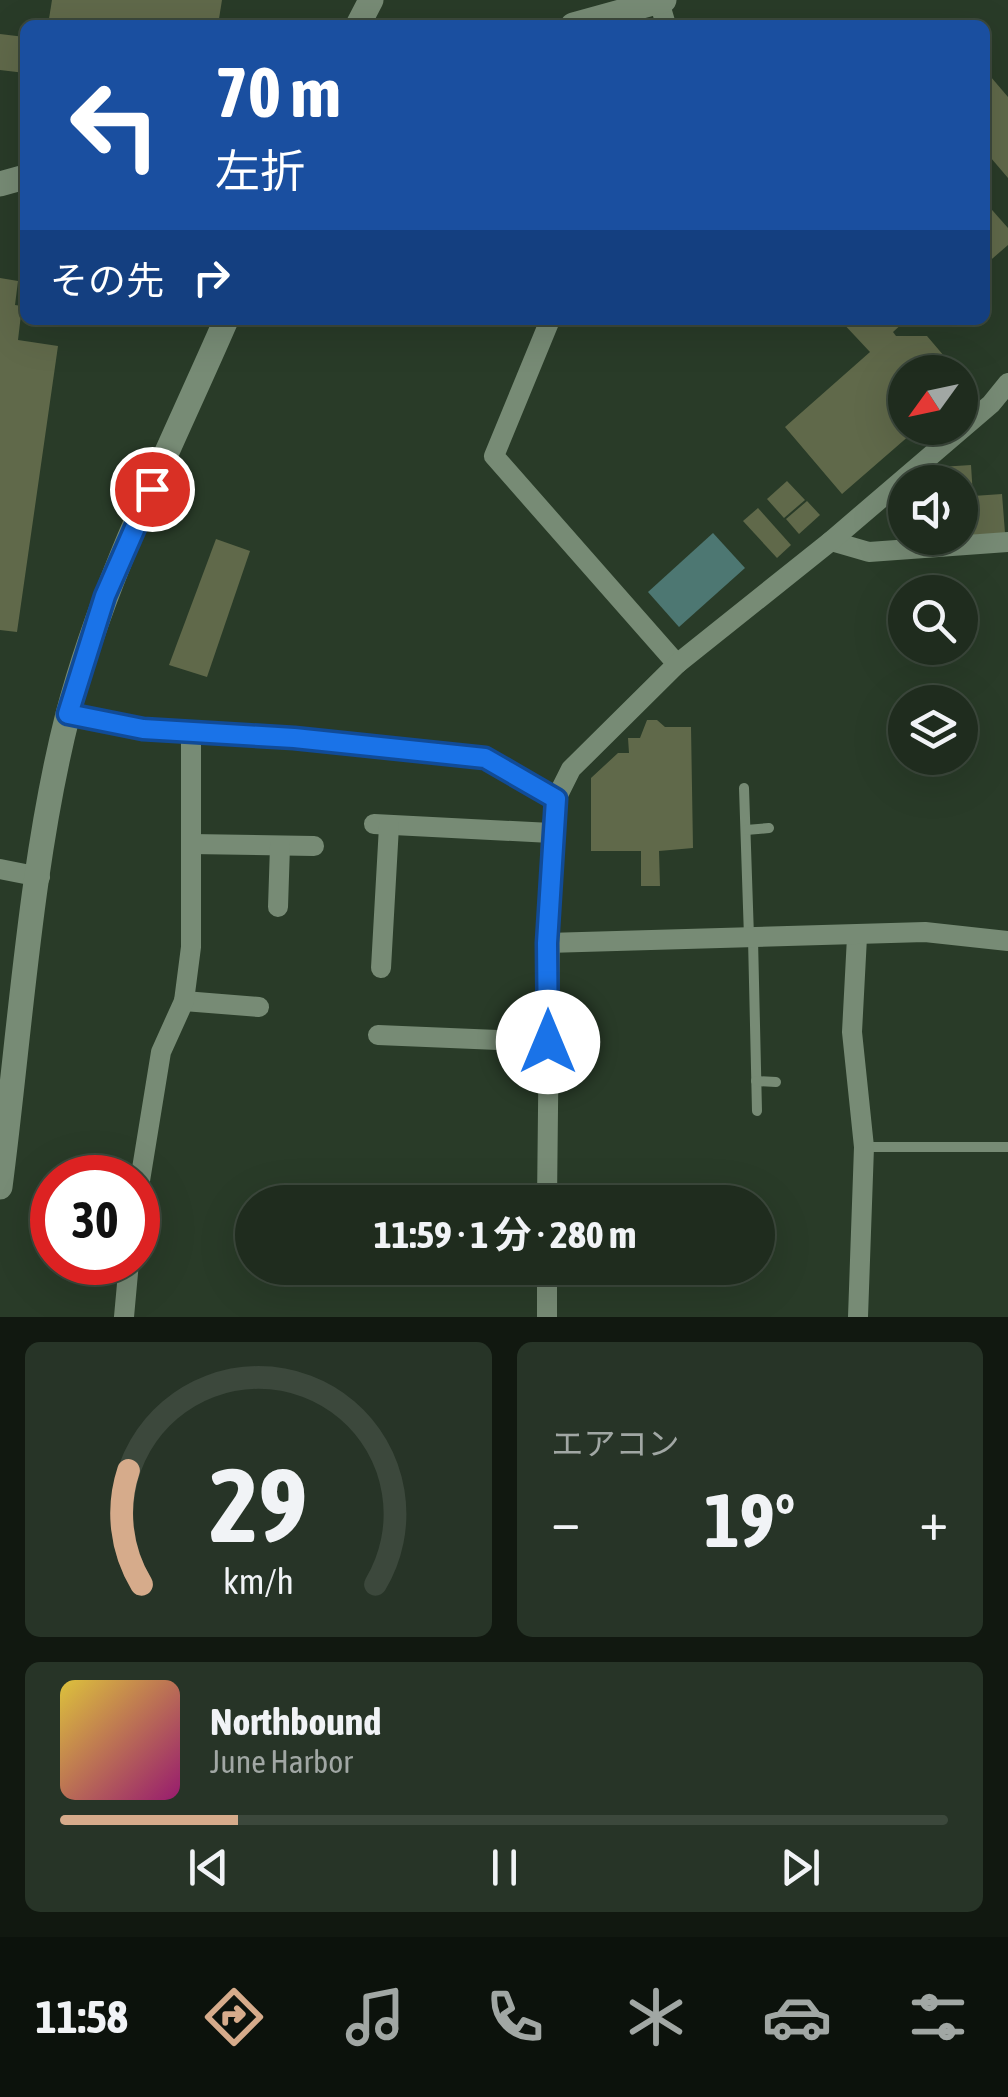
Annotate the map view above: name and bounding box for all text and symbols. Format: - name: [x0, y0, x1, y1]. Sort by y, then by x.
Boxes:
- text: 70 m: [215, 52, 341, 132]
- icon: left: [50, 60, 180, 190]
- text: 左折: [215, 145, 305, 197]
- icon: right: [184, 250, 239, 305]
- text: その先: [50, 259, 164, 302]
- north arrow: [888, 355, 978, 445]
- map controls: [888, 355, 978, 775]
- pin: [110, 447, 195, 532]
- icon: arrive: [125, 462, 180, 517]
- button: sound: [888, 465, 978, 555]
- button: search: [888, 575, 978, 665]
- button: layers: [888, 685, 978, 775]
- position arrow: [496, 990, 600, 1094]
- speed limit sign: 30: [30, 1155, 160, 1285]
- text: 11:59 · 1 分 · 280 m: [374, 1213, 636, 1256]
- text: エアコン: [552, 1425, 680, 1462]
- text: 29: [209, 1445, 307, 1564]
- text: 19°: [704, 1477, 795, 1563]
- text: −: [552, 1489, 580, 1552]
- text: +: [919, 1489, 948, 1552]
- text: km/h: [223, 1561, 294, 1602]
- text: Northbound: [210, 1700, 381, 1743]
- text: June Harbor: [210, 1743, 353, 1780]
- icon: previous: [181, 1840, 236, 1895]
- icon: pause: [477, 1840, 532, 1895]
- icon: next: [773, 1840, 828, 1895]
- icon: directions: [199, 1982, 269, 2052]
- icon: music: [340, 1982, 410, 2052]
- icon: phone: [480, 1982, 550, 2052]
- icon: climate: [621, 1982, 691, 2052]
- icon: car: [762, 1982, 832, 2052]
- icon: filters: [903, 1982, 973, 2052]
- text: 11:58: [35, 1991, 128, 2043]

